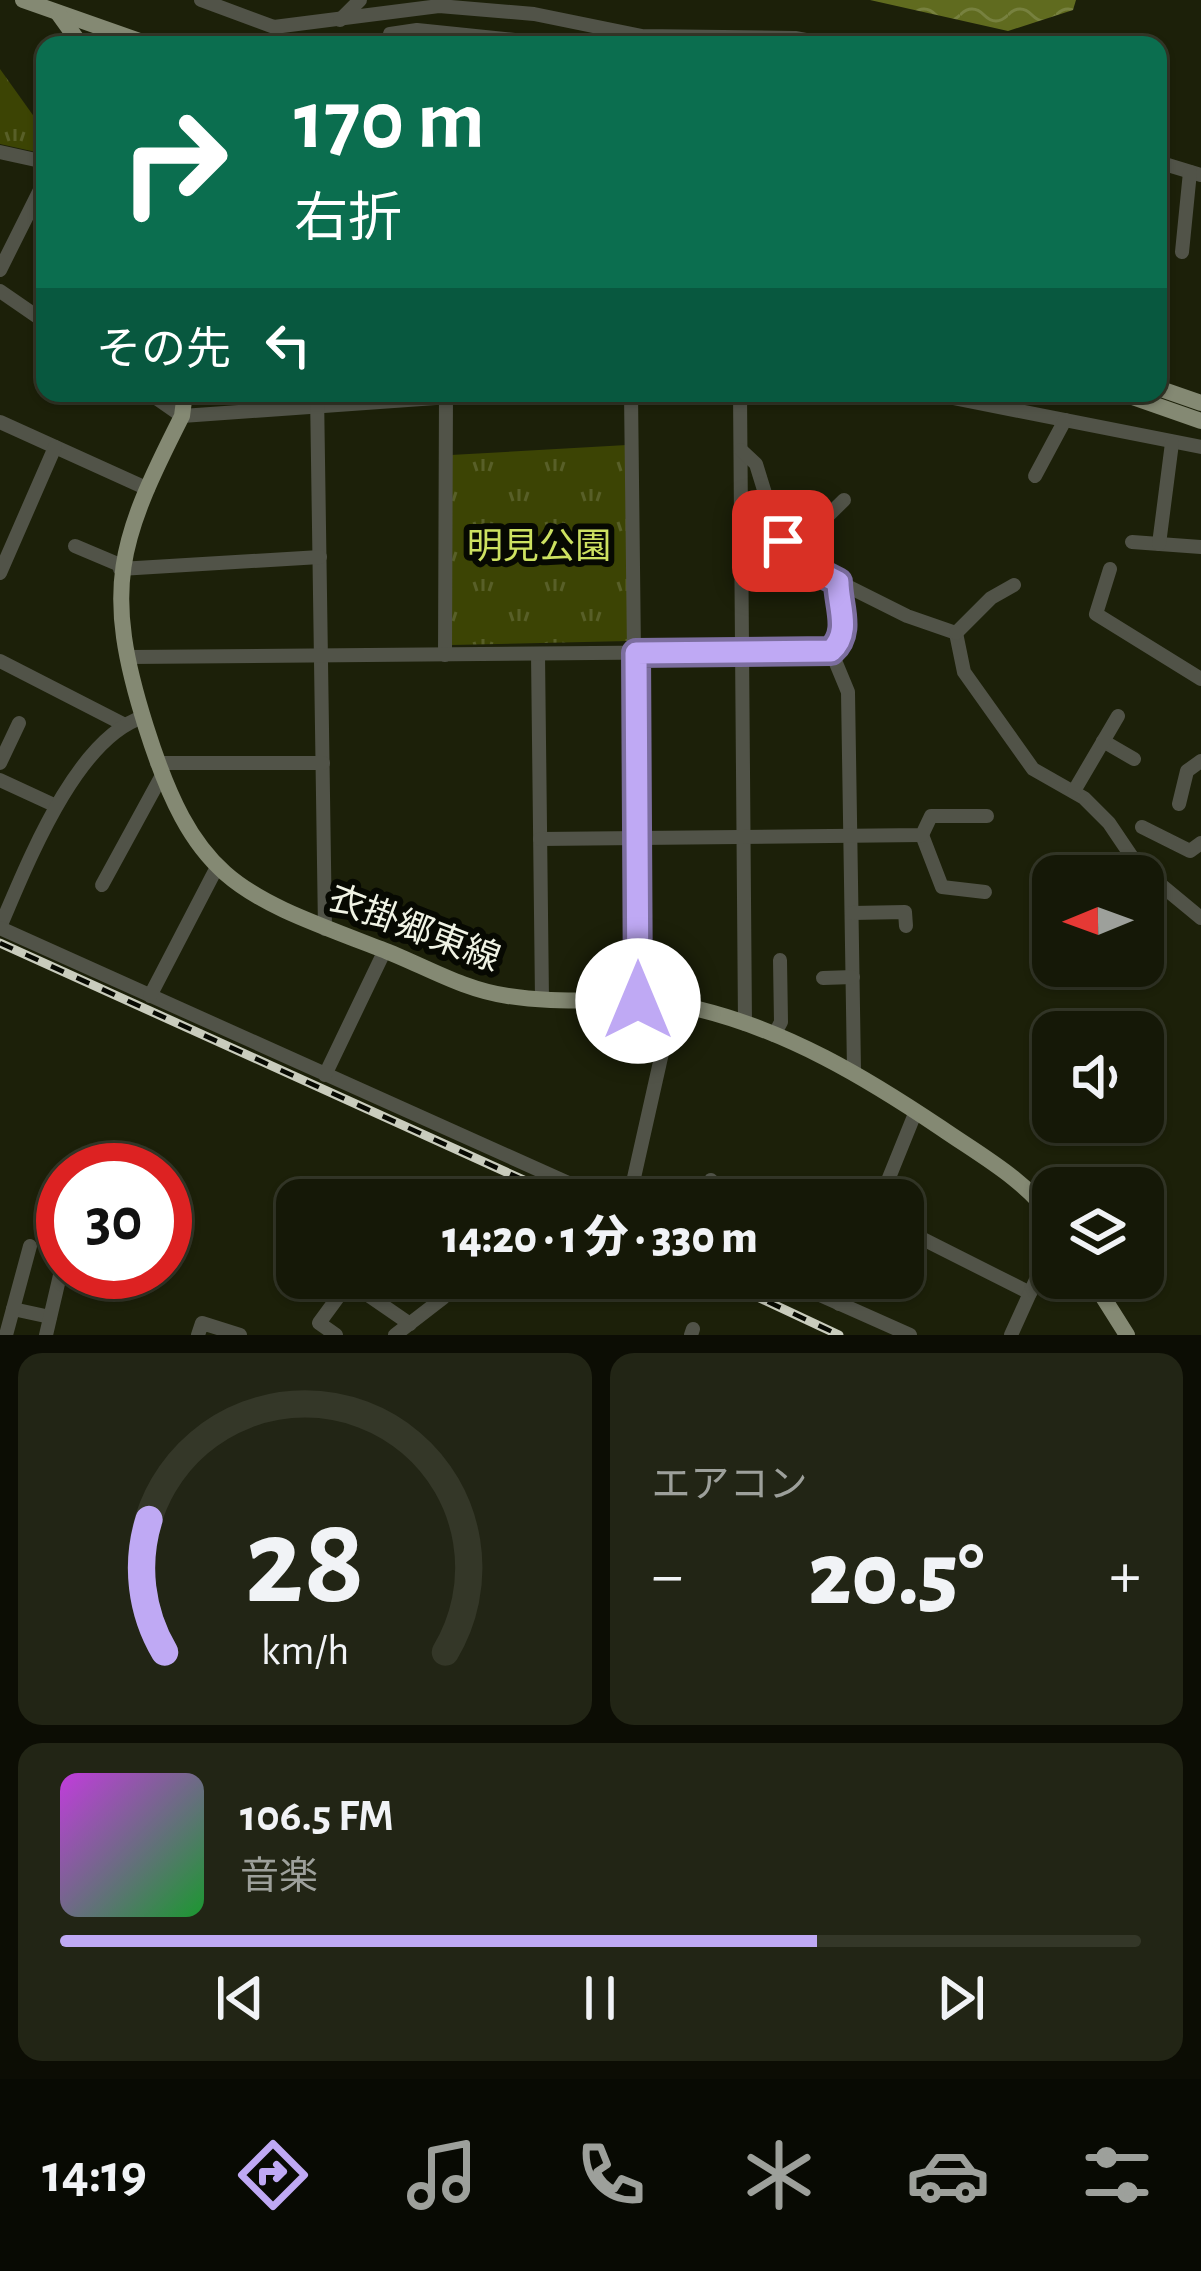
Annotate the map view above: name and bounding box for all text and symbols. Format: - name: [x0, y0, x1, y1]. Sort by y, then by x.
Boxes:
- text: 170 m: [294, 80, 485, 164]
- icon: right: [96, 84, 252, 240]
- text: 右折: [294, 193, 402, 247]
- icon: left: [255, 312, 321, 378]
- text: その先: [96, 328, 231, 373]
- pin: [732, 490, 834, 592]
- icon: arrive: [750, 508, 816, 574]
- park label: 明見公園: [467, 528, 611, 565]
- north arrow: [1032, 855, 1164, 987]
- map controls: [1032, 855, 1164, 1299]
- street label: 衣掛郷東線: [324, 878, 505, 978]
- position arrow: [575, 938, 701, 1064]
- button: sound: [1032, 1011, 1164, 1143]
- speed limit sign: 30: [36, 1143, 192, 1299]
- button: layers: [1032, 1167, 1164, 1299]
- text: 14:20 · 1 分 · 330 m: [442, 1216, 758, 1261]
- text: エアコン: [652, 1466, 808, 1505]
- text: 28: [245, 1501, 365, 1626]
- text: 20.5°: [808, 1531, 984, 1621]
- text: −: [652, 1543, 683, 1609]
- text: +: [1109, 1543, 1141, 1609]
- text: km/h: [261, 1630, 349, 1673]
- text: 106.5 FM: [240, 1794, 394, 1839]
- text: 音楽: [240, 1858, 318, 1897]
- icon: previous: [207, 1965, 273, 2031]
- icon: pause: [567, 1965, 633, 2031]
- icon: next: [928, 1965, 994, 2031]
- icon: directions: [231, 2133, 315, 2217]
- icon: music: [400, 2133, 484, 2217]
- icon: phone: [569, 2133, 653, 2217]
- icon: climate: [737, 2133, 821, 2217]
- icon: car: [906, 2133, 990, 2217]
- icon: filters: [1075, 2133, 1159, 2217]
- text: 14:19: [42, 2148, 147, 2202]

